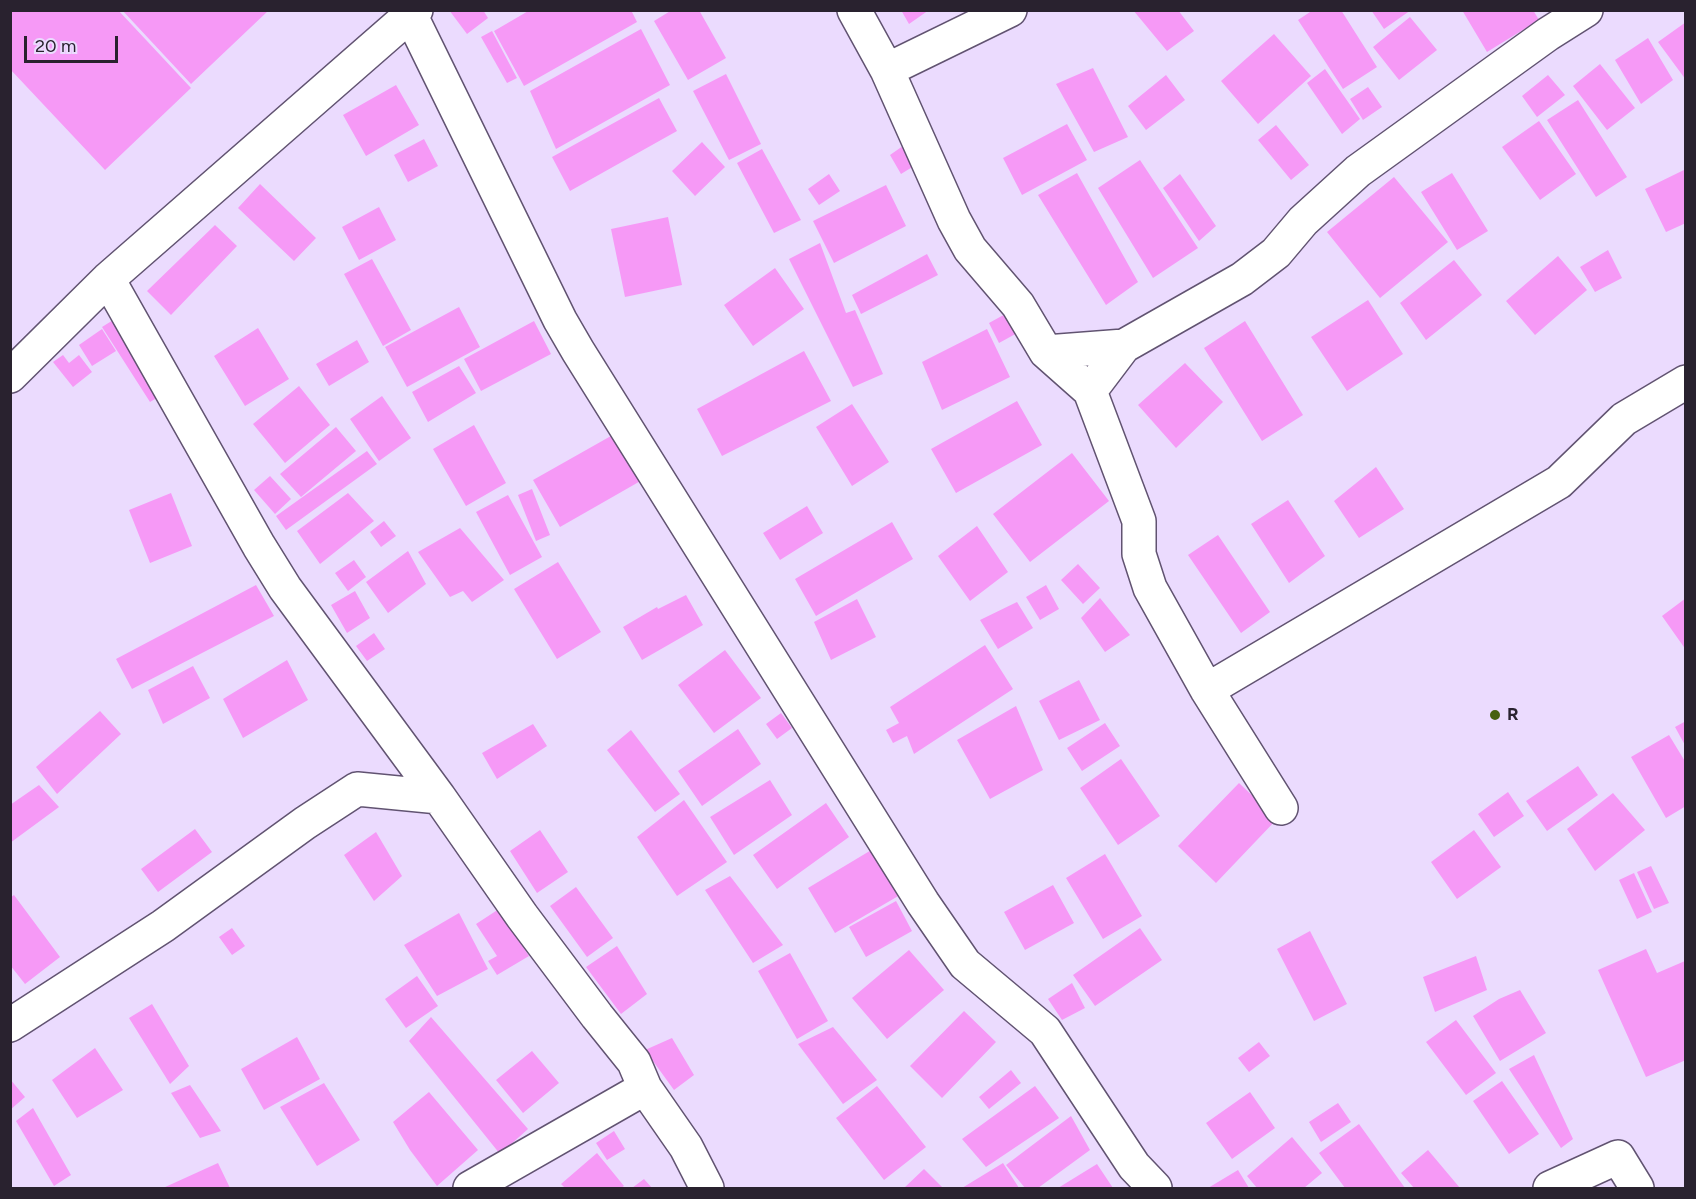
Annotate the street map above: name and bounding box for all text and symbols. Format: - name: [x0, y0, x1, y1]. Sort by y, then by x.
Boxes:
- scale bar: [27, 24, 122, 62]
- text: 20 m: [35, 35, 76, 57]
- place label: R: [1507, 704, 1519, 726]
- marker: R: [1488, 708, 1502, 722]

